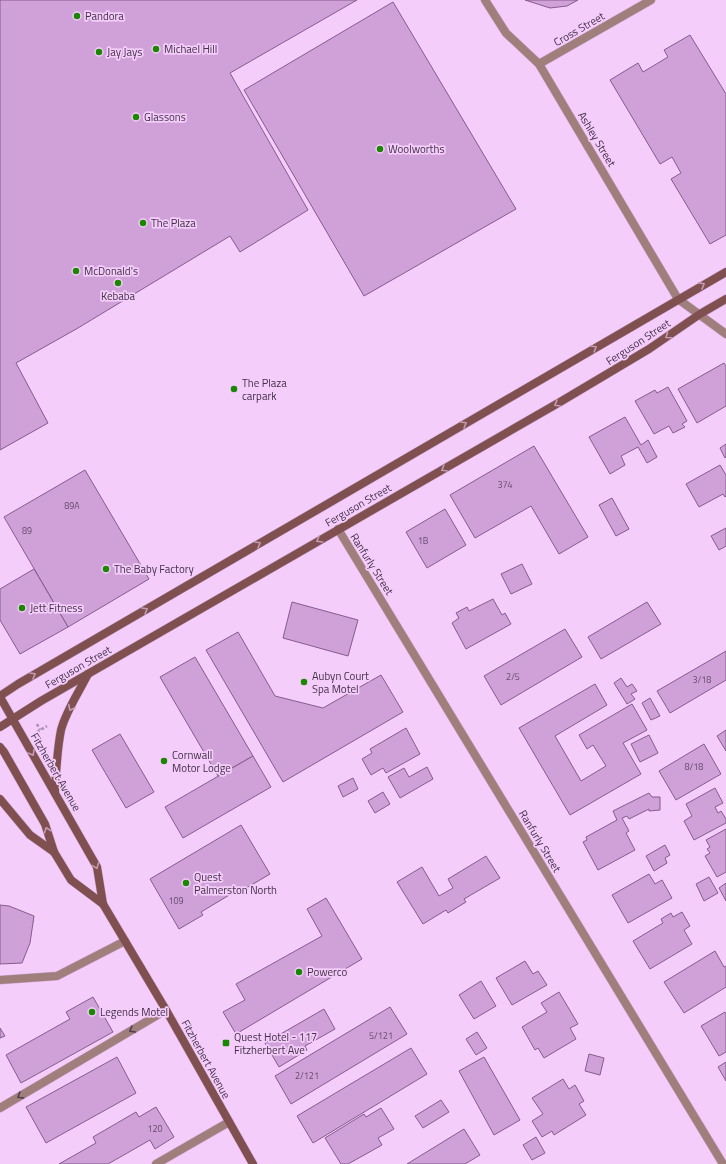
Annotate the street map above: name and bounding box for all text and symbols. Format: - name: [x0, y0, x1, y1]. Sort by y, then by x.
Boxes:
- place label: Pandora: [85, 8, 124, 24]
- street label: Cross Street: [551, 8, 608, 50]
- marker: Pandora: [72, 11, 82, 21]
- place label: Michael Hill: [164, 41, 217, 57]
- place label: Jay Jays: [107, 44, 142, 60]
- marker: Michael Hill: [151, 44, 161, 54]
- marker: Jay Jays: [94, 47, 104, 57]
- street label: Ashley Street: [574, 108, 620, 170]
- place label: Glassons: [144, 109, 186, 125]
- marker: Glassons: [131, 112, 141, 122]
- place label: Woolworths: [388, 141, 445, 157]
- marker: Woolworths: [375, 144, 385, 154]
- place label: The Plaza: [151, 215, 196, 231]
- marker: The Plaza: [138, 218, 148, 228]
- place label: McDonald's: [84, 263, 138, 279]
- marker: McDonald's: [71, 266, 81, 276]
- marker: Kebaba: [113, 278, 123, 288]
- one-way arrow: [698, 283, 705, 290]
- place label: Kebaba: [101, 288, 136, 304]
- street label: Ferguson Street: [603, 315, 673, 369]
- one-way arrow: [665, 331, 672, 338]
- one-way arrow: [590, 345, 597, 353]
- place label: The Plaza carpark: [242, 375, 287, 404]
- marker: The Plaza carpark: [229, 384, 239, 394]
- one-way arrow: [554, 399, 561, 406]
- one-way arrow: [460, 422, 467, 429]
- one-way arrow: [441, 464, 448, 471]
- house number: 374: [497, 478, 513, 491]
- street label: Ferguson Street: [322, 480, 394, 530]
- house number: 89A: [64, 499, 80, 512]
- house number: 89: [22, 524, 32, 537]
- street label: Ranfurly Street: [347, 530, 397, 598]
- house number: 1B: [418, 534, 429, 547]
- one-way arrow: [316, 536, 323, 543]
- one-way arrow: [253, 542, 261, 549]
- place label: The Baby Factory: [114, 561, 195, 577]
- marker: The Baby Factory: [101, 564, 111, 574]
- place label: Jett Fitness: [30, 600, 83, 616]
- marker: Jett Fitness: [17, 603, 27, 613]
- one-way arrow: [141, 607, 148, 614]
- street label: Ferguson Street: [42, 642, 114, 692]
- place label: Aubyn Court Spa Motel: [312, 668, 369, 697]
- house number: 2/5: [506, 670, 520, 683]
- one-way arrow: [29, 673, 36, 680]
- house number: 3/18: [693, 673, 711, 686]
- marker: Aubyn Court Spa Motel: [299, 677, 309, 687]
- one-way arrow: [68, 704, 76, 711]
- street label: Fitzherbert Avenue: [27, 730, 85, 815]
- place label: Cornwall Motor Lodge: [172, 747, 231, 776]
- one-way arrow: [28, 748, 35, 756]
- marker: Cornwall Motor Lodge: [159, 756, 169, 766]
- house number: 8/18: [685, 760, 703, 773]
- street label: Ranfurly Street: [515, 807, 565, 875]
- one-way arrow: [43, 827, 52, 834]
- one-way arrow: [91, 862, 99, 869]
- place label: Quest Palmerston North: [194, 869, 277, 898]
- marker: Quest Palmerston North: [181, 878, 191, 888]
- house number: 109: [168, 894, 184, 907]
- place label: Powerco: [307, 964, 348, 980]
- marker: Powerco: [294, 967, 304, 977]
- place label: Legends Motel: [100, 1004, 168, 1020]
- marker: Legends Motel: [87, 1007, 97, 1017]
- street label: Fitzherbert Avenue: [178, 1017, 235, 1102]
- one-way arrow: [129, 1026, 136, 1033]
- place label: Quest Hotel - 117 Fitzherbert Ave: [234, 1029, 317, 1058]
- house number: 5/121: [369, 1029, 393, 1042]
- marker: Quest Hotel - 117 Fitzherbert Ave: [221, 1038, 231, 1048]
- house number: 2/121: [295, 1069, 319, 1082]
- one-way arrow: [17, 1092, 24, 1099]
- house number: 120: [147, 1122, 163, 1135]

